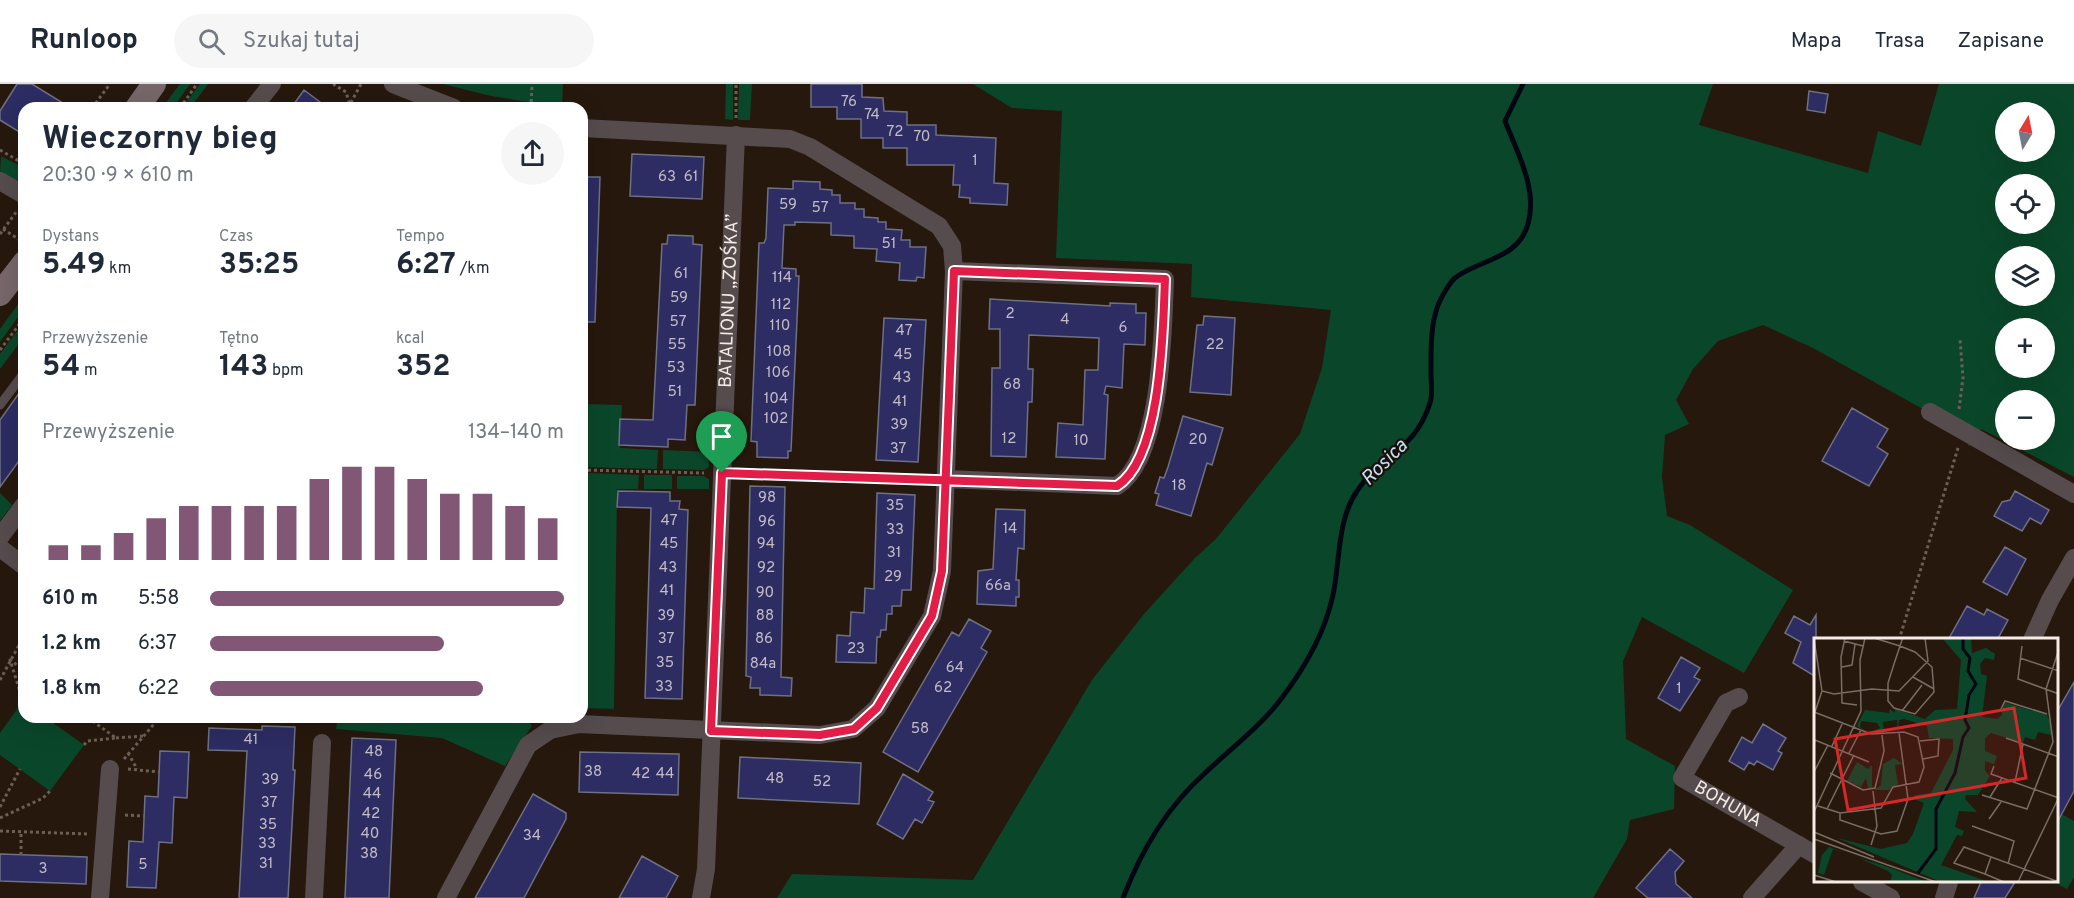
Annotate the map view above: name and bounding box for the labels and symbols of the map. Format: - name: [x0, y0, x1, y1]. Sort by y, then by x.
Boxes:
- house number: 76: [841, 93, 857, 112]
- north arrow: [1995, 102, 2055, 162]
- house number: 74: [864, 106, 880, 125]
- house number: 72: [887, 123, 903, 142]
- house number: 70: [913, 128, 931, 147]
- house number: 1: [972, 152, 978, 171]
- house number: 63: [658, 168, 676, 187]
- house number: 61: [684, 168, 698, 187]
- house number: 59: [779, 196, 797, 215]
- house number: 57: [812, 199, 829, 218]
- street label: BATALIONU „ZOŚKA”: [714, 213, 744, 388]
- house number: 51: [882, 235, 896, 254]
- house number: 61: [674, 265, 688, 284]
- house number: 114: [772, 269, 792, 288]
- house number: 59: [670, 289, 688, 308]
- house number: 112: [771, 296, 791, 315]
- house number: 2: [1005, 305, 1015, 324]
- house number: 4: [1060, 311, 1070, 330]
- house number: 57: [670, 313, 687, 332]
- house number: 110: [770, 317, 790, 336]
- house number: 6: [1119, 319, 1128, 338]
- house number: 47: [896, 322, 913, 341]
- house number: 55: [668, 336, 686, 355]
- house number: 22: [1206, 336, 1224, 355]
- house number: 108: [767, 343, 791, 362]
- house number: 45: [894, 346, 912, 365]
- house number: 53: [667, 359, 685, 378]
- house number: 106: [766, 364, 790, 383]
- house number: 43: [893, 369, 911, 388]
- house number: 68: [1003, 376, 1021, 395]
- house number: 51: [668, 383, 682, 402]
- house number: 104: [764, 390, 788, 409]
- house number: 41: [893, 393, 907, 412]
- house number: 102: [764, 410, 788, 429]
- pin: [696, 411, 747, 473]
- house number: 39: [890, 416, 908, 435]
- house number: 12: [1002, 430, 1016, 449]
- house number: 20: [1189, 431, 1207, 450]
- house number: 10: [1073, 432, 1089, 451]
- water label: Rosica: [1356, 433, 1415, 492]
- house number: 37: [890, 440, 907, 459]
- house number: 18: [1172, 477, 1186, 496]
- house number: 98: [758, 489, 776, 508]
- house number: 35: [886, 497, 904, 516]
- house number: 47: [661, 512, 678, 531]
- house number: 96: [758, 513, 776, 532]
- house number: 14: [1003, 520, 1017, 539]
- house number: 33: [886, 521, 904, 540]
- house number: 45: [660, 535, 678, 554]
- house number: 94: [757, 535, 775, 554]
- house number: 31: [887, 544, 901, 563]
- house number: 43: [659, 559, 677, 578]
- house number: 92: [757, 559, 775, 578]
- house number: 29: [884, 568, 902, 587]
- house number: 66a: [985, 577, 1011, 596]
- house number: 41: [660, 582, 674, 601]
- house number: 90: [756, 584, 774, 603]
- house number: 39: [657, 607, 675, 626]
- house number: 88: [756, 607, 774, 626]
- house number: 37: [658, 630, 675, 649]
- house number: 86: [755, 630, 773, 649]
- inset map: [1814, 638, 2059, 883]
- house number: 23: [847, 640, 865, 659]
- house number: 35: [656, 654, 674, 673]
- house number: 84a: [750, 655, 776, 674]
- house number: 64: [946, 659, 964, 678]
- house number: 33: [655, 678, 673, 697]
- house number: 62: [934, 679, 952, 698]
- house number: 1: [1676, 680, 1682, 699]
- house number: 58: [911, 720, 929, 739]
- house number: 41: [244, 731, 258, 750]
- house number: 48: [365, 743, 383, 762]
- house number: 38: [584, 763, 602, 782]
- house number: 42: [632, 765, 650, 784]
- house number: 44: [656, 765, 674, 784]
- house number: 46: [364, 766, 382, 785]
- house number: 48: [766, 770, 784, 789]
- house number: 39: [261, 771, 279, 790]
- house number: 52: [813, 773, 831, 792]
- street label: BOHUNA: [1690, 776, 1766, 833]
- house number: 44: [363, 785, 381, 804]
- house number: 37: [261, 794, 278, 813]
- house number: 42: [362, 805, 380, 824]
- house number: 35: [259, 816, 277, 835]
- house number: 40: [361, 825, 379, 844]
- house number: 34: [523, 827, 541, 846]
- house number: 33: [258, 835, 276, 854]
- house number: 38: [360, 845, 378, 864]
- house number: 31: [259, 855, 273, 874]
- house number: 5: [138, 856, 148, 875]
- house number: 3: [38, 860, 48, 879]

